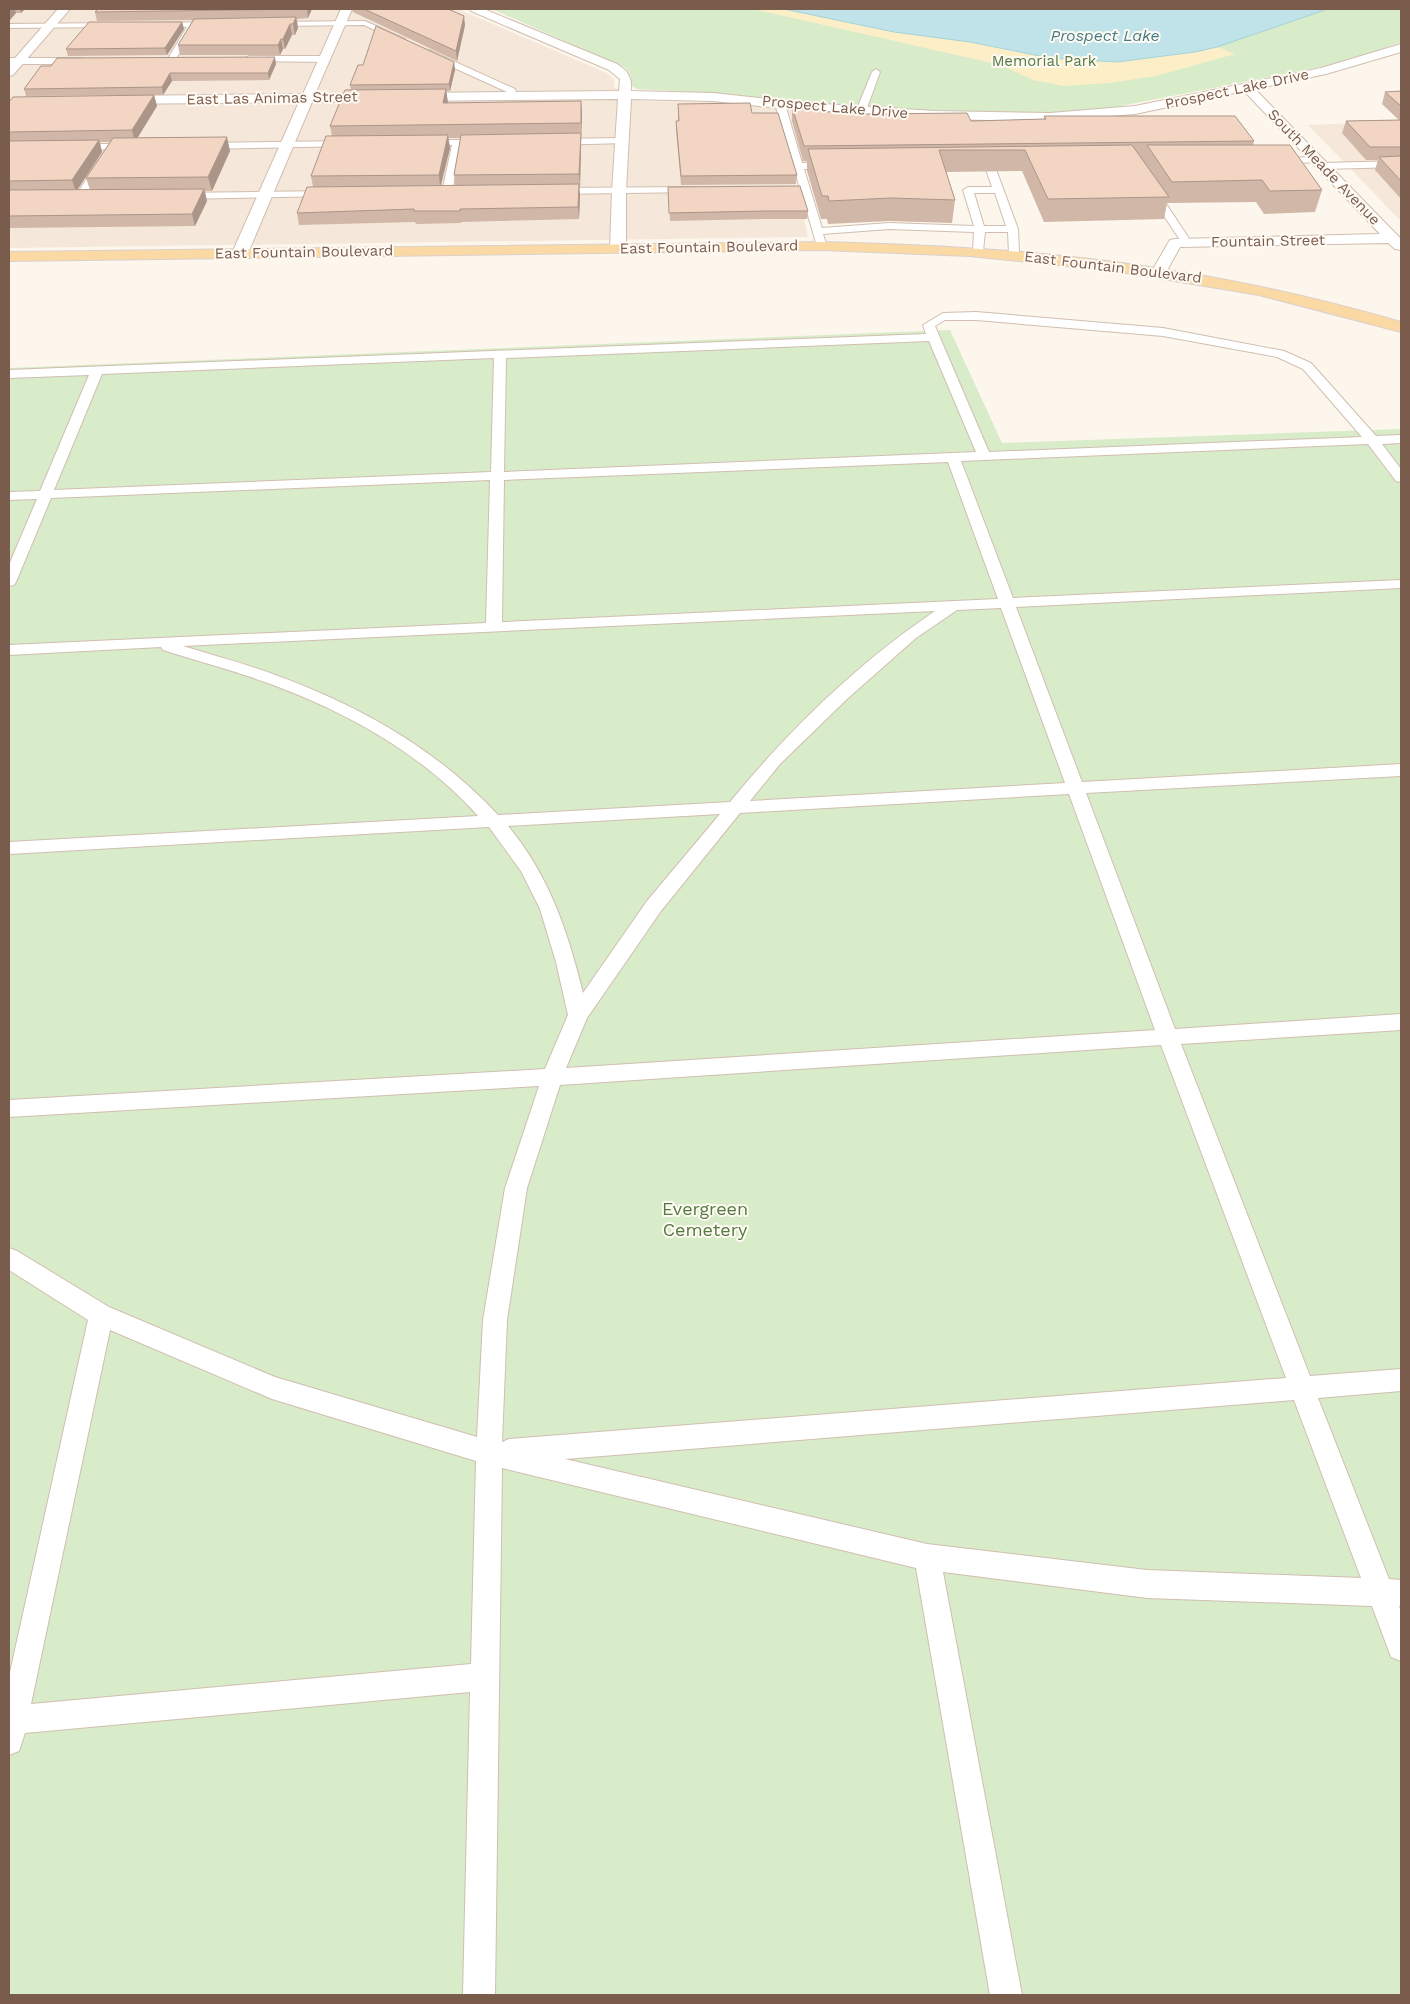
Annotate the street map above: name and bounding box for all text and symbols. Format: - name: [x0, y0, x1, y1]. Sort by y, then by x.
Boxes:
- water label: Prospect Lake: [1050, 26, 1160, 45]
- park label: Memorial Park: [992, 52, 1097, 70]
- street label: Prospect Lake Drive: [1163, 65, 1311, 113]
- street label: East Las Animas Street: [186, 87, 359, 108]
- street label: Prospect Lake Drive: [761, 92, 909, 122]
- street label: South Meade Avenue: [1264, 105, 1384, 229]
- street label: Fountain Street: [1211, 231, 1326, 251]
- street label: East Fountain Boulevard: [619, 236, 799, 258]
- street label: East Fountain Boulevard: [214, 241, 394, 263]
- street label: East Fountain Boulevard: [1023, 247, 1203, 287]
- park label: Evergreen Cemetery: [662, 1198, 748, 1240]

